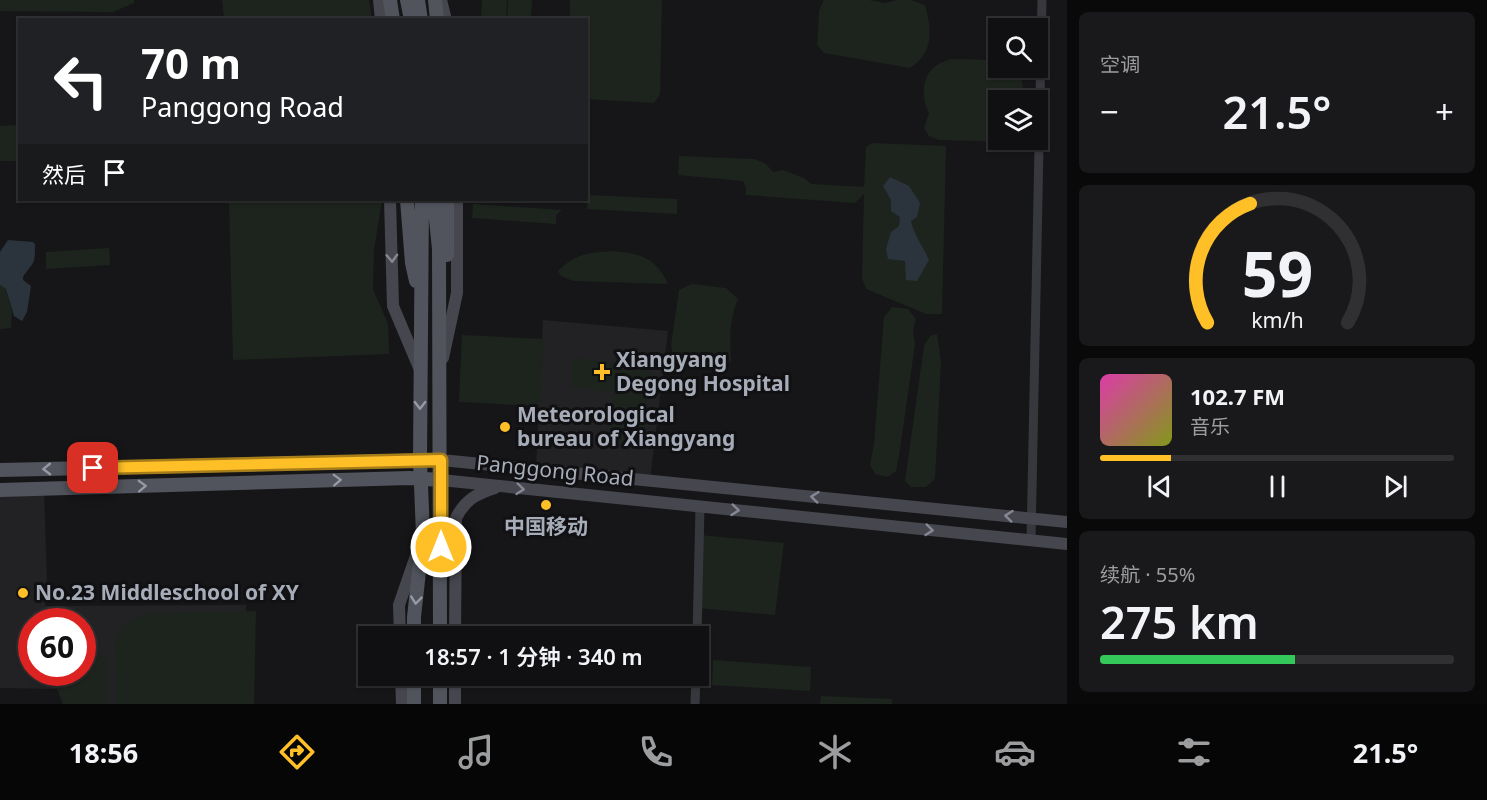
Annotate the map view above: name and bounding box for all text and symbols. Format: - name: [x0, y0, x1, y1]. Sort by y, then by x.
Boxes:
- map controls: [988, 18, 1048, 150]
- button: search: [988, 18, 1048, 78]
- text: 70 m: [141, 34, 241, 91]
- icon: left: [42, 42, 120, 120]
- text: 空调: [1100, 51, 1140, 78]
- text: 21.5°: [1223, 81, 1331, 142]
- text: Panggong Road: [141, 88, 344, 125]
- text: −: [1100, 89, 1119, 134]
- text: +: [1435, 89, 1454, 134]
- button: layers: [988, 90, 1048, 150]
- icon: arrive: [98, 156, 131, 189]
- text: 然后: [42, 159, 86, 189]
- text: 59: [1241, 230, 1313, 315]
- one-way arrow: [385, 253, 398, 262]
- text: km/h: [1251, 305, 1303, 334]
- place label: Xiangyang Degong Hospital: [616, 345, 790, 397]
- marker: Xiangyang Degong Hospital: [593, 363, 611, 381]
- text: 102.7 FM: [1190, 381, 1285, 411]
- one-way arrow: [414, 400, 426, 409]
- place label: Meteorological bureau of Xiangyang: [517, 400, 735, 452]
- text: 音乐: [1190, 413, 1230, 440]
- marker: Meteorological bureau of Xiangyang: [498, 420, 512, 434]
- pin: [67, 442, 118, 493]
- street label: Panggong Road: [475, 448, 635, 492]
- icon: arrive: [76, 451, 109, 484]
- one-way arrow: [42, 463, 51, 475]
- icon: previous: [1143, 470, 1176, 503]
- icon: pause: [1261, 470, 1294, 503]
- icon: next: [1379, 470, 1412, 503]
- one-way arrow: [333, 474, 342, 487]
- one-way arrow: [138, 480, 147, 492]
- one-way arrow: [515, 482, 524, 494]
- one-way arrow: [810, 491, 819, 504]
- marker: 中国移动: [539, 498, 553, 512]
- one-way arrow: [730, 503, 739, 516]
- one-way arrow: [1004, 510, 1013, 523]
- place label: 中国移动: [504, 512, 588, 540]
- position arrow: [409, 515, 473, 579]
- one-way arrow: [924, 523, 933, 536]
- text: 续航 · 55%: [1100, 561, 1195, 588]
- place label: No.23 Middleschool of XY: [35, 578, 300, 606]
- marker: No.23 Middleschool of XY: [16, 586, 30, 600]
- text: 275 km: [1100, 591, 1259, 652]
- one-way arrow: [410, 595, 423, 604]
- speed limit sign: 60: [18, 608, 96, 686]
- text: 18:57 · 1 分钟 · 340 m: [424, 641, 643, 671]
- icon: directions: [276, 731, 318, 773]
- icon: music: [455, 731, 497, 773]
- icon: phone: [635, 731, 677, 773]
- icon: climate: [814, 731, 856, 773]
- icon: car: [994, 731, 1036, 773]
- icon: filters: [1173, 731, 1215, 773]
- text: 18:56: [69, 734, 138, 771]
- text: 21.5°: [1353, 734, 1418, 771]

